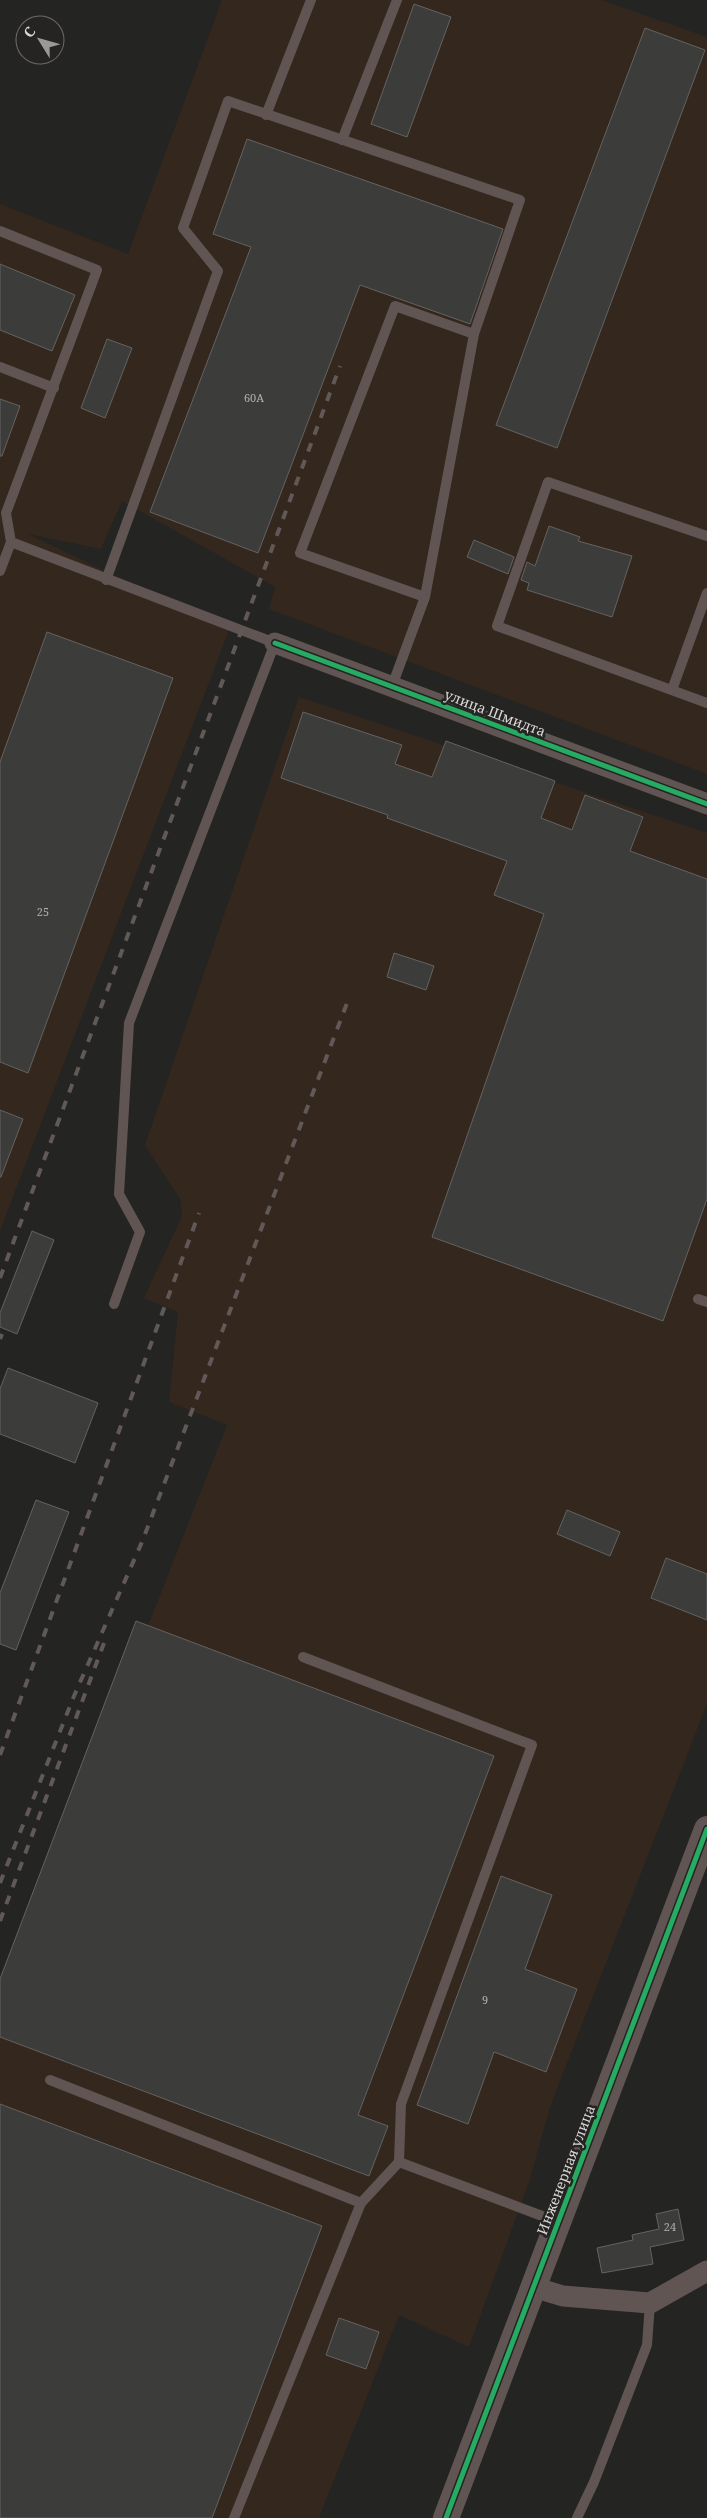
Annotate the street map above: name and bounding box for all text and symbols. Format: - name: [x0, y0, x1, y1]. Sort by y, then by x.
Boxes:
- north arrow: [15, 15, 65, 65]
- text: С: [19, 22, 40, 41]
- house number: 60А: [244, 390, 264, 405]
- street label: улица Шмидта: [442, 685, 549, 741]
- house number: 25: [37, 904, 49, 919]
- house number: 9: [482, 1992, 488, 2007]
- street label: Инженерная улица: [532, 2102, 599, 2237]
- house number: 24: [664, 2219, 676, 2234]

